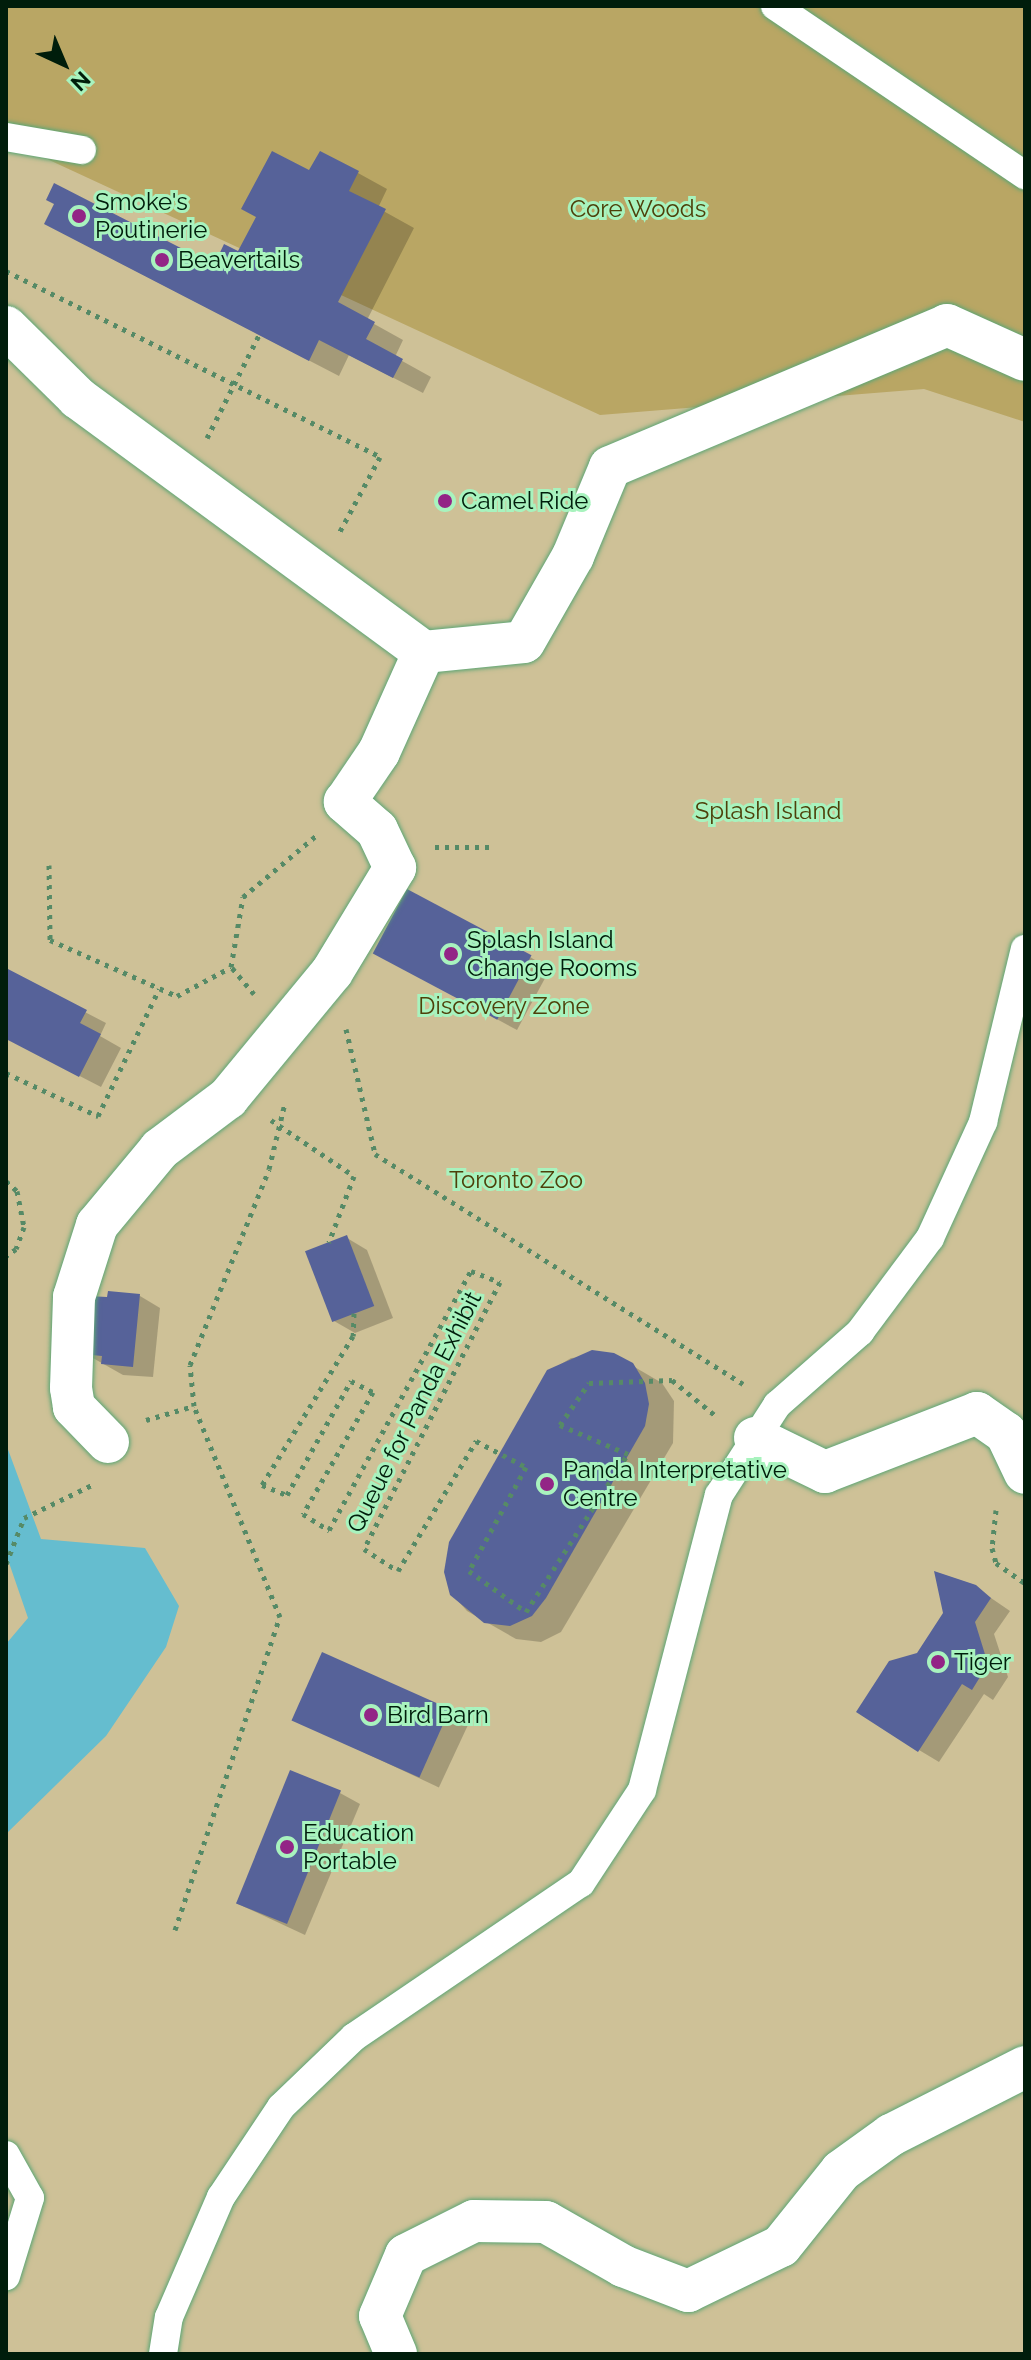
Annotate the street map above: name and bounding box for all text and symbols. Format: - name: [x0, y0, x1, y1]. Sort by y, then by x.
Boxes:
- north arrow: [24, 24, 104, 104]
- text: N: [66, 66, 96, 96]
- place label: Smoke's Poutinerie: [95, 188, 207, 244]
- park label: Core Woods: [569, 195, 707, 223]
- marker: Smoke's Poutinerie: [70, 207, 88, 225]
- place label: Beavertails: [178, 246, 300, 274]
- marker: Beavertails: [153, 251, 171, 269]
- place label: Camel Ride: [461, 487, 589, 515]
- marker: Camel Ride: [436, 492, 454, 510]
- park label: Splash Island: [695, 797, 841, 825]
- place label: Splash Island Change Rooms: [467, 926, 637, 982]
- marker: Splash Island Change Rooms: [442, 945, 460, 963]
- park label: Discovery Zone: [418, 992, 590, 1020]
- park label: Toronto Zoo: [449, 1166, 583, 1194]
- street label: Queue for Panda Exhibit: [341, 1286, 487, 1538]
- place label: Panda Interpretative Centre: [563, 1456, 787, 1512]
- marker: Panda Interpretative Centre: [538, 1475, 556, 1493]
- place label: Tiger: [954, 1648, 1011, 1676]
- marker: Tiger: [929, 1653, 947, 1671]
- place label: Bird Barn: [387, 1701, 489, 1729]
- marker: Bird Barn: [362, 1706, 380, 1724]
- place label: Education Portable: [303, 1819, 414, 1875]
- marker: Education Portable: [278, 1838, 296, 1856]

